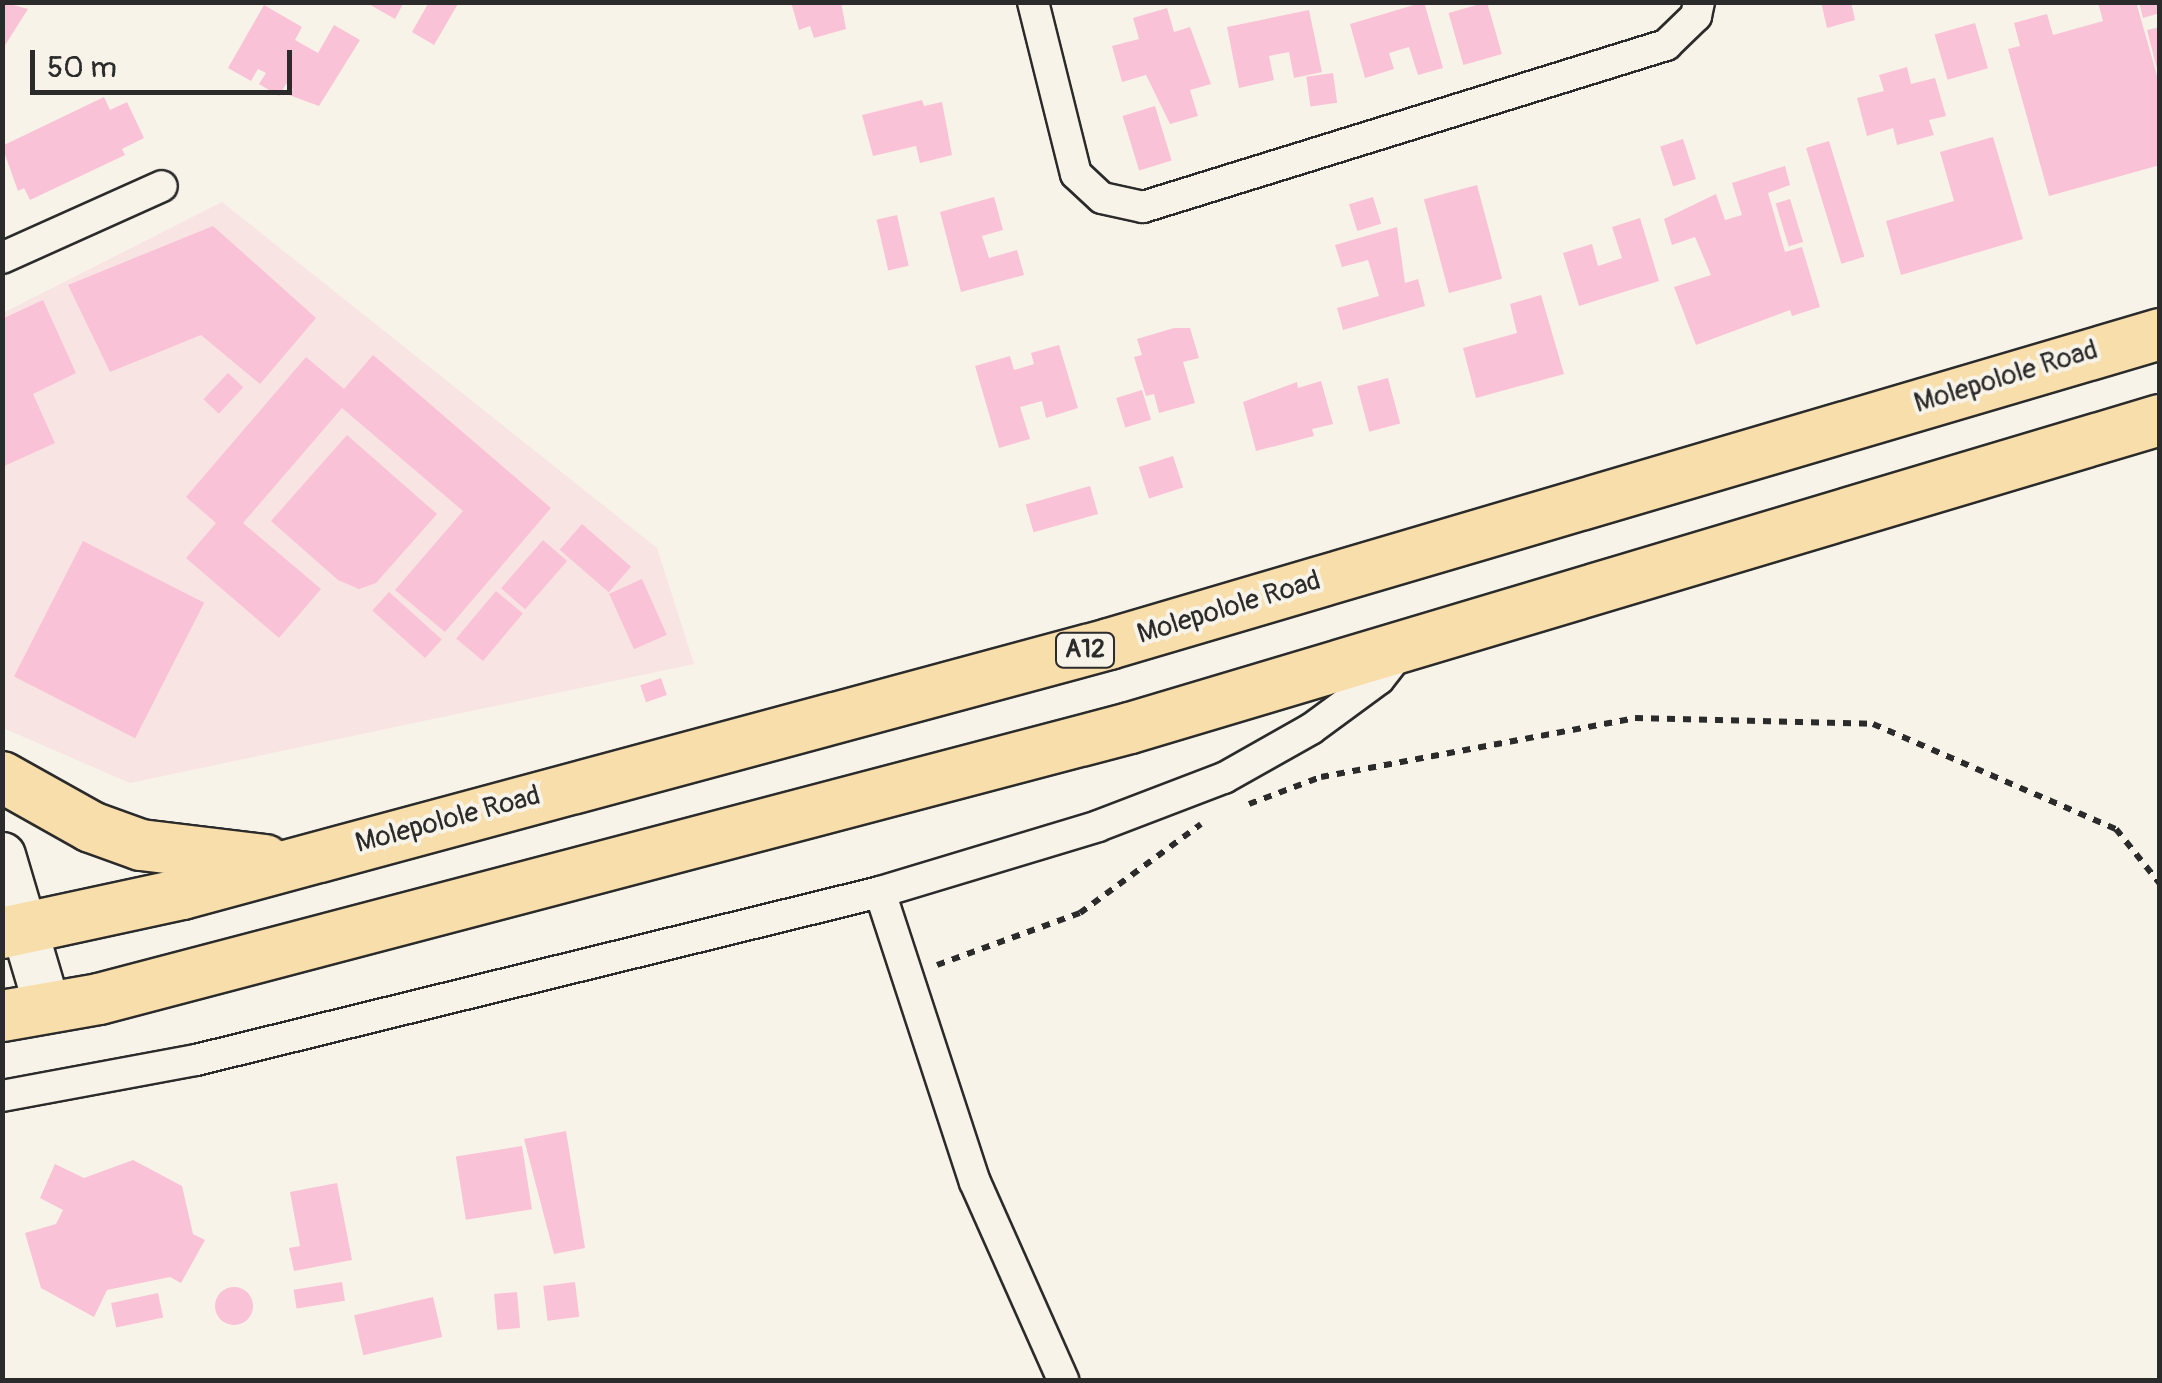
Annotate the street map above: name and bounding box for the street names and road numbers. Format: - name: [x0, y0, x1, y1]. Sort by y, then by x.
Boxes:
- street label: Molepolole Road: [1910, 333, 2102, 421]
- street label: Molepolole Road: [1133, 564, 1325, 652]
- road number: A12: [1055, 630, 1115, 670]
- street label: Molepolole Road: [352, 779, 544, 861]

